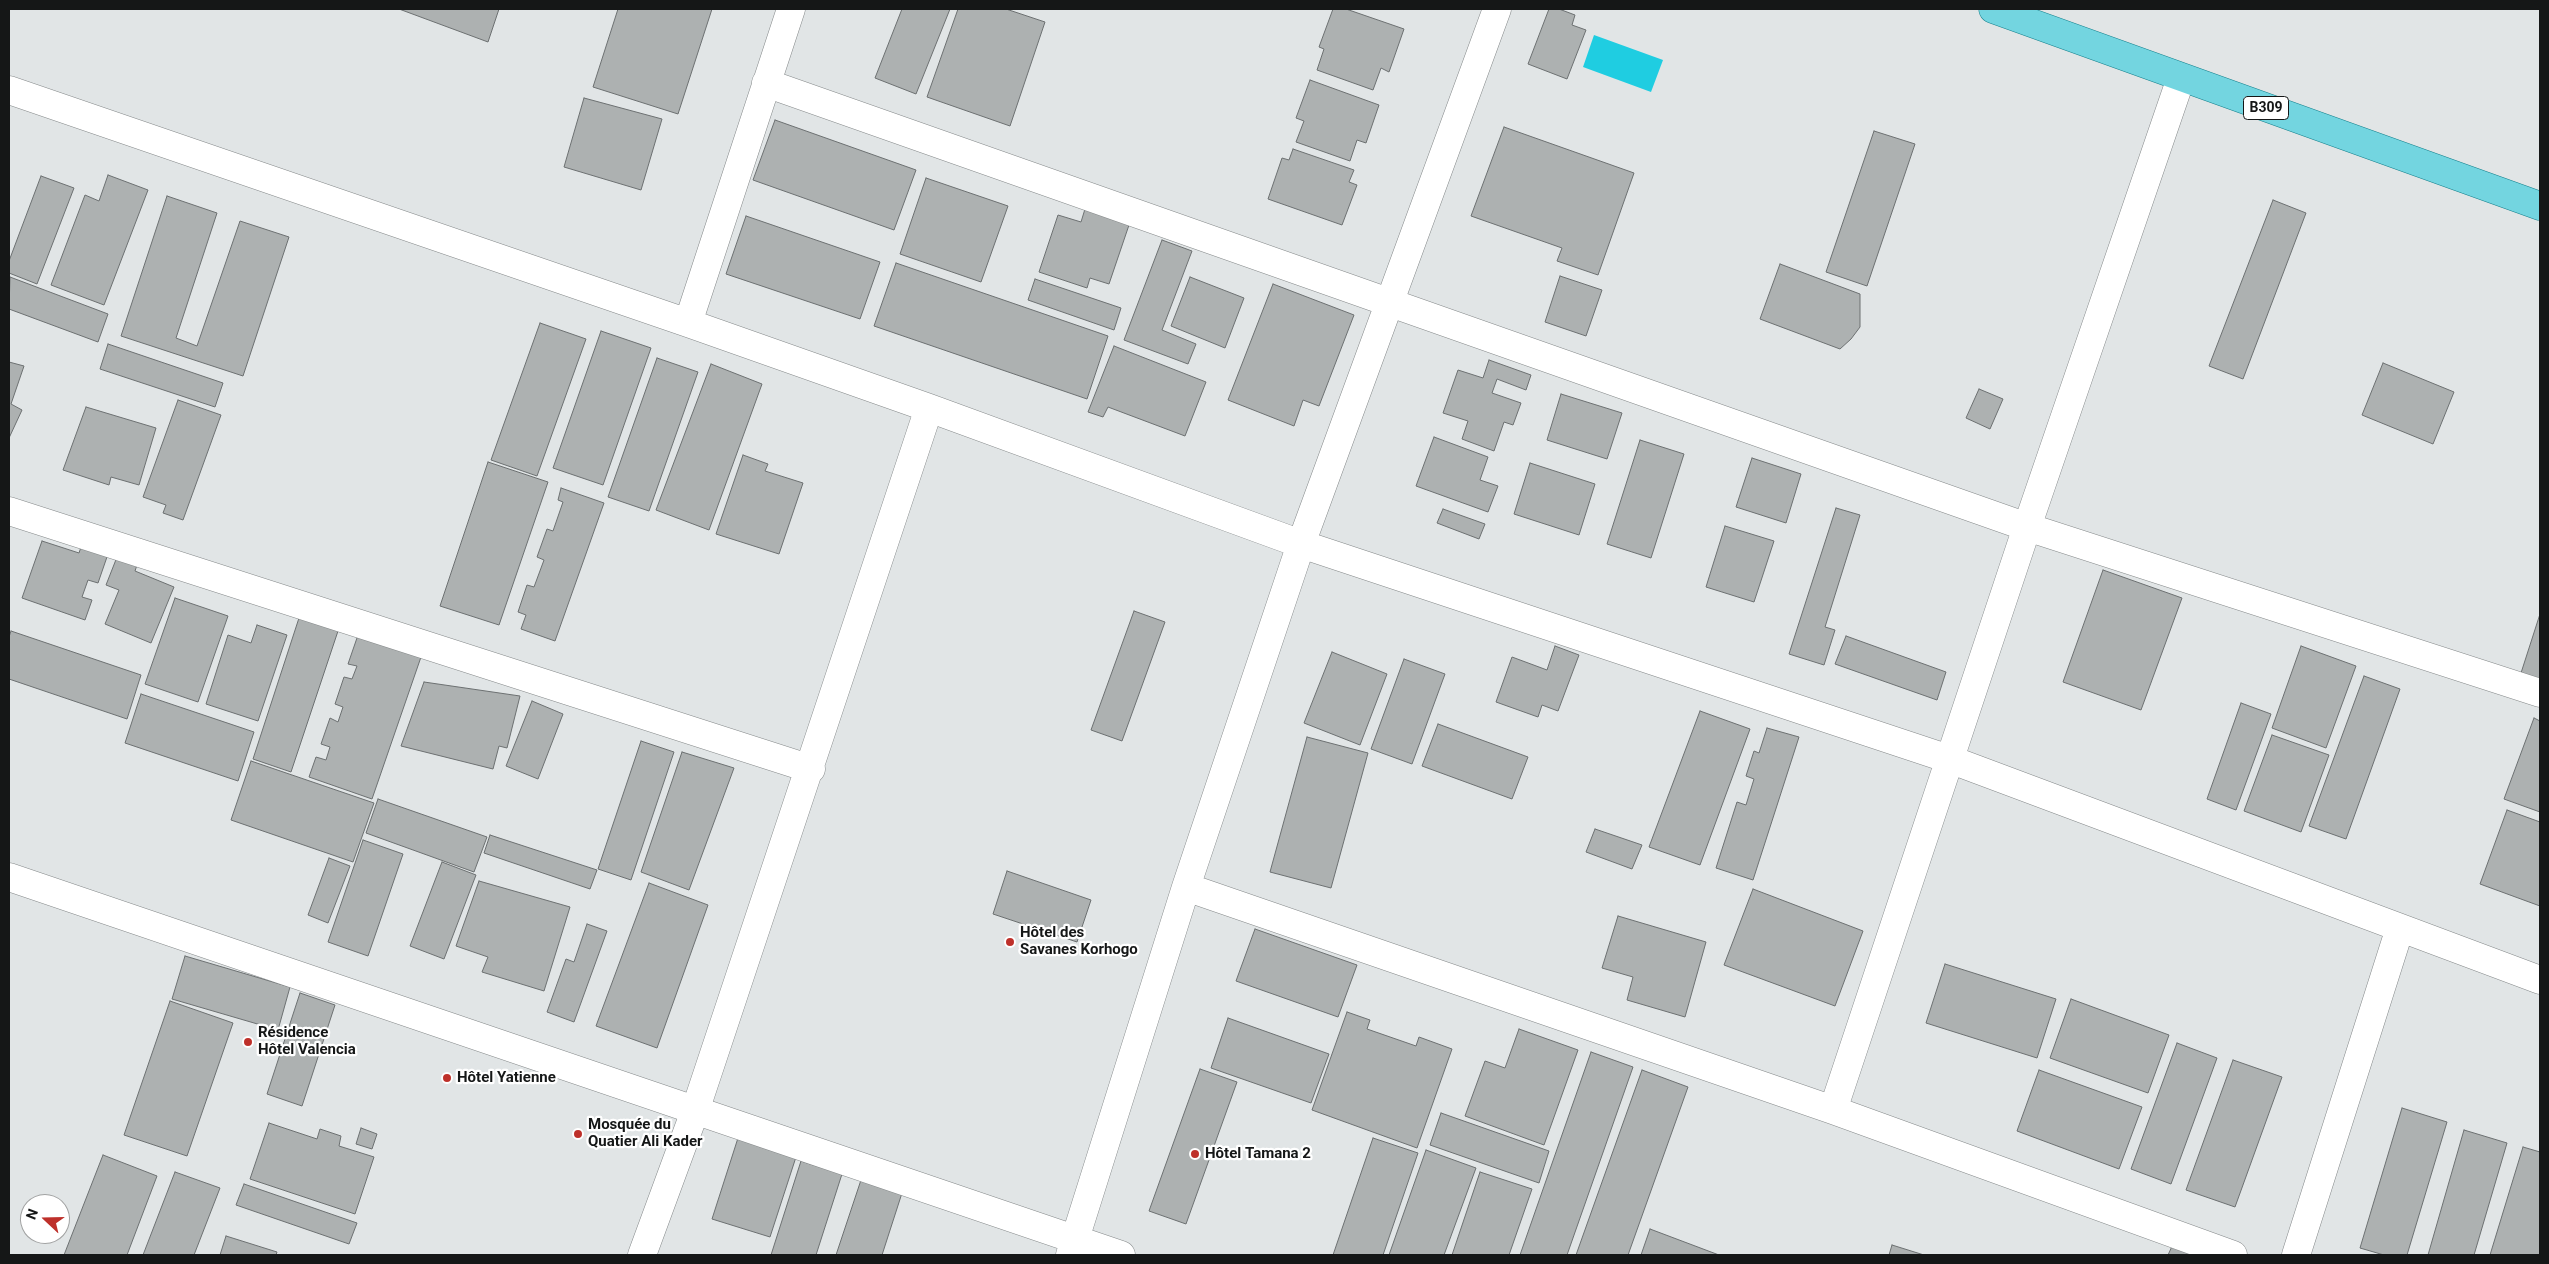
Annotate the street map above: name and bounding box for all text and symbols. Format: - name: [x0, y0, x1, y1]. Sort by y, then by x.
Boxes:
- road number: B309: [2244, 96, 2288, 120]
- place label: Hôtel des Savanes Korhogo: [1020, 924, 1138, 959]
- marker: Hôtel des Savanes Korhogo: [1004, 936, 1016, 948]
- place label: Résidence Hôtel Valencia: [258, 1024, 356, 1059]
- marker: Résidence Hôtel Valencia: [242, 1036, 254, 1048]
- place label: Hôtel Yatienne: [457, 1069, 556, 1087]
- marker: Hôtel Yatienne: [441, 1072, 453, 1084]
- place label: Mosquée du Quatier Ali Kader: [588, 1116, 702, 1151]
- marker: Mosquée du Quatier Ali Kader: [572, 1128, 584, 1140]
- place label: Hôtel Tamana 2: [1205, 1145, 1311, 1163]
- marker: Hôtel Tamana 2: [1189, 1148, 1201, 1160]
- north arrow: [20, 1194, 70, 1244]
- text: N: [23, 1207, 41, 1221]

